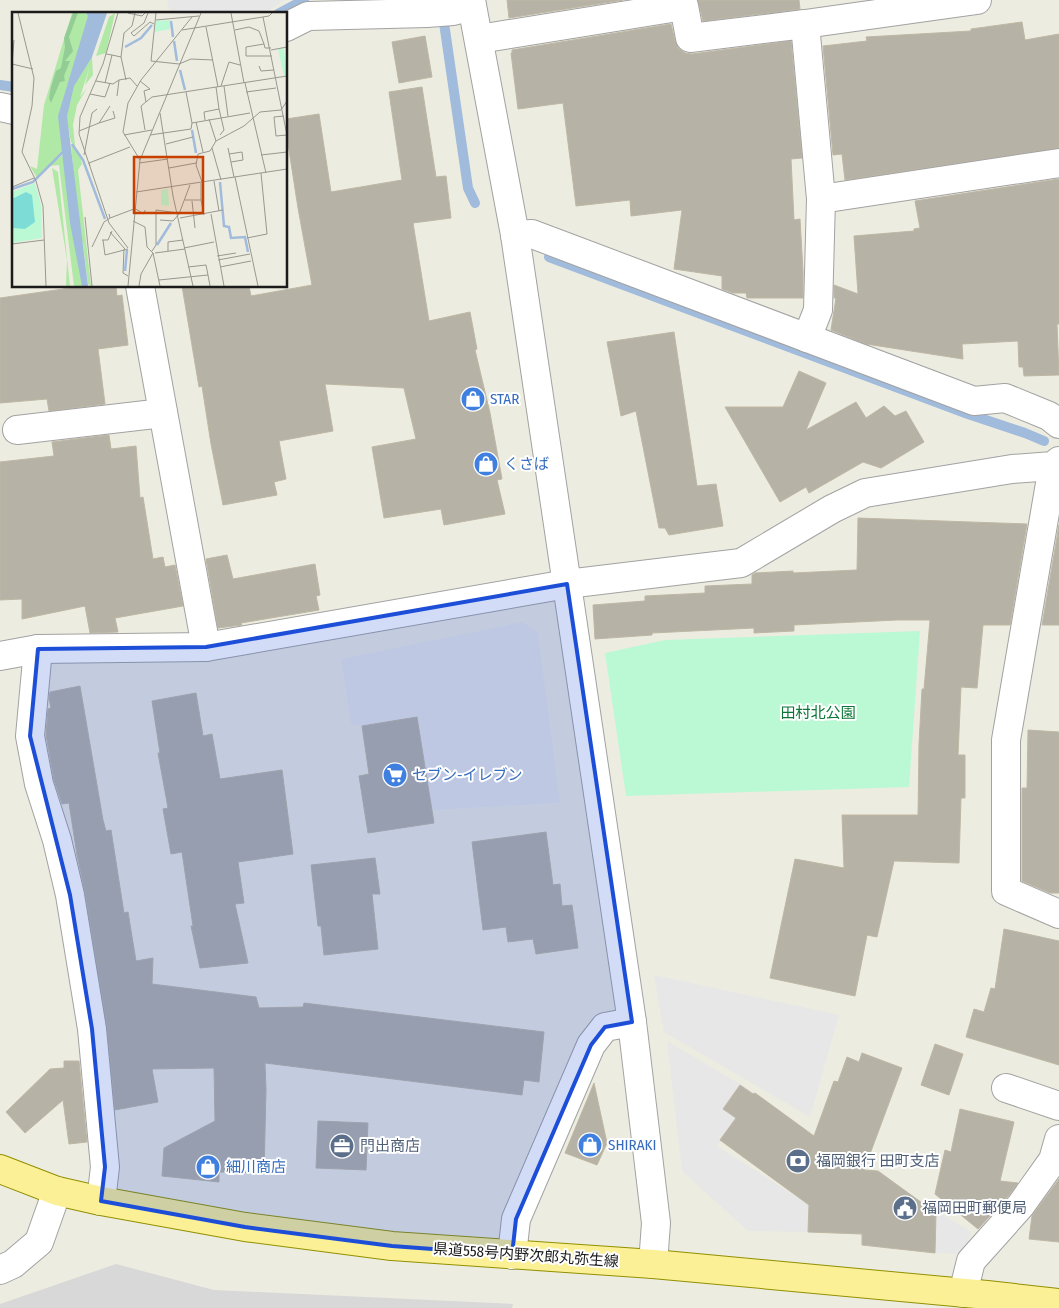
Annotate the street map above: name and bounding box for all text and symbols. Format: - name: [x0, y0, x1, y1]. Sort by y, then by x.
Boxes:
- inset map: [12, 12, 288, 288]
- shop icon: STAR: [460, 386, 486, 412]
- place label: STAR: [490, 390, 519, 408]
- shop icon: くさば: [473, 451, 499, 477]
- place label: くさば: [504, 455, 549, 473]
- park label: 田村北公園: [780, 704, 856, 722]
- supermarket icon: セブン-イレブン: [382, 762, 408, 788]
- place label: セブン-イレブン: [412, 766, 523, 784]
- shop icon: SHIRAKI: [577, 1132, 603, 1158]
- office icon: 門出商店: [329, 1133, 355, 1159]
- place label: SHIRAKI: [608, 1136, 656, 1154]
- place label: 門出商店: [360, 1137, 420, 1155]
- bank icon: 福岡銀行 田町支店: [785, 1148, 811, 1174]
- place label: 福岡銀行 田町支店: [816, 1152, 940, 1170]
- shop icon: 細川商店: [195, 1154, 221, 1180]
- place label: 細川商店: [226, 1158, 286, 1176]
- public building icon: 福岡田町郵便局: [892, 1195, 918, 1221]
- place label: 福岡田町郵便局: [922, 1199, 1027, 1217]
- street label: 県道558号内野次郎丸弥生線: [432, 1240, 620, 1270]

